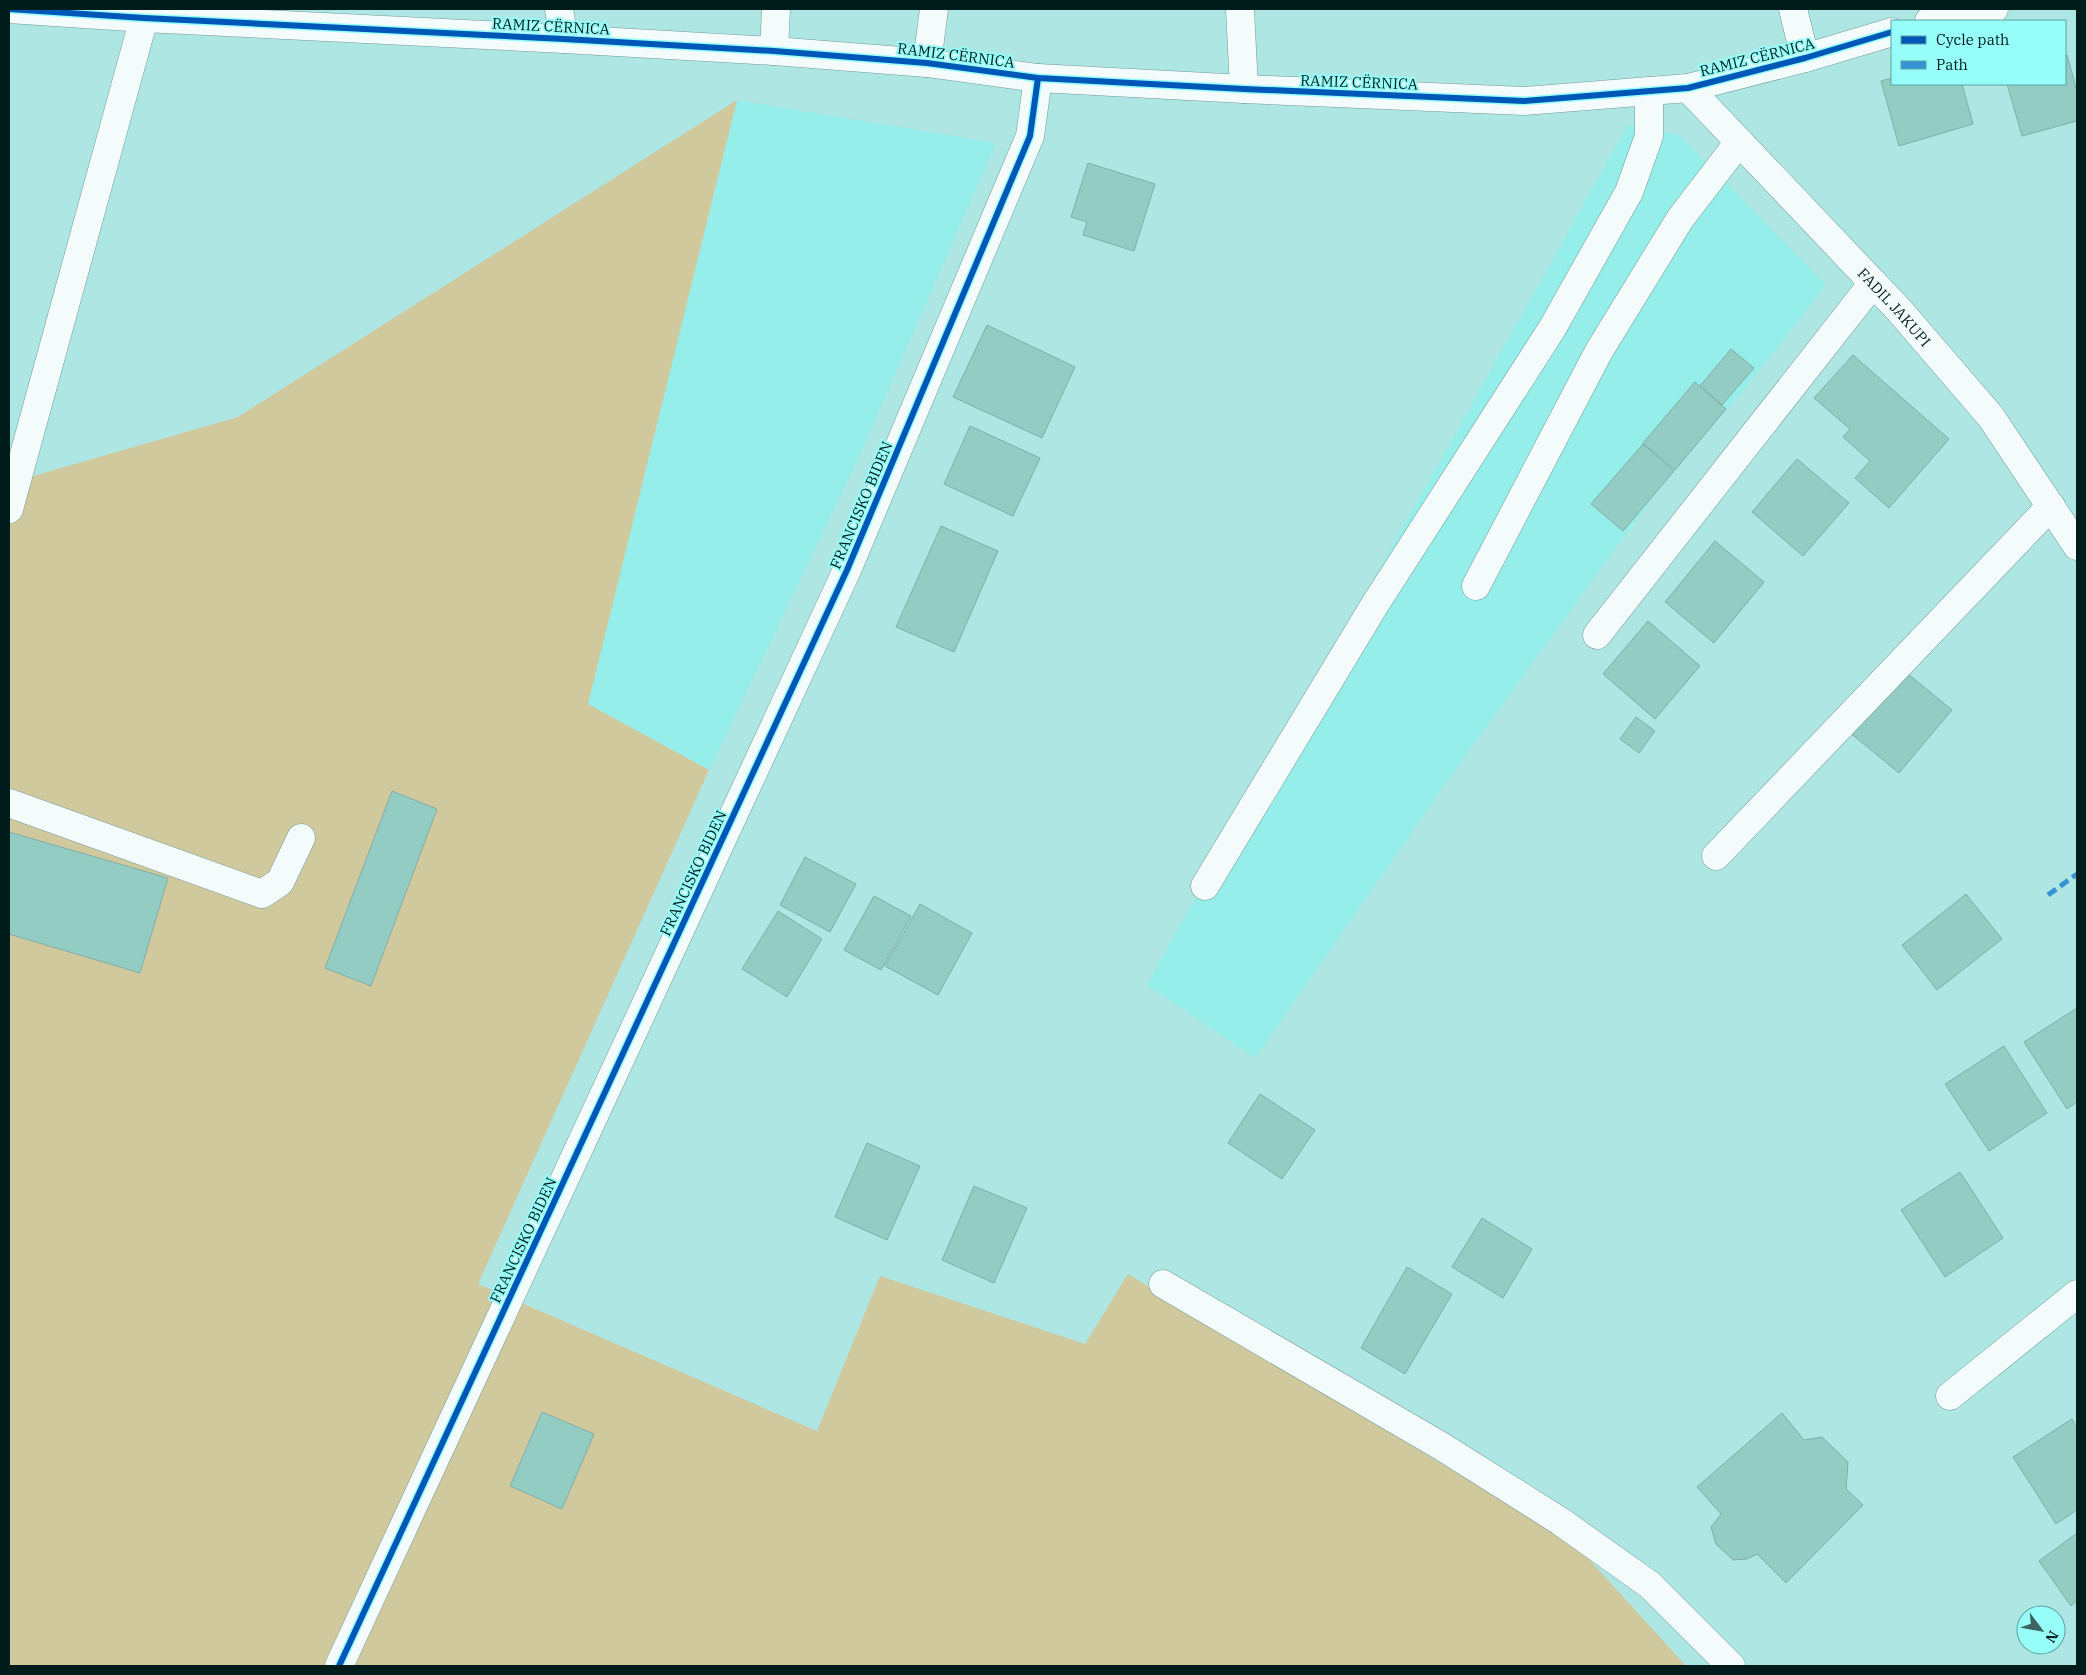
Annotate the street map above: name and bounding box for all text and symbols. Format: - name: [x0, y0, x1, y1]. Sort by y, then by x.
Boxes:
- street label: RAMIZ CËRNICA: [492, 13, 611, 39]
- legend: [1891, 20, 2066, 85]
- text: Cycle path: [1936, 30, 2009, 49]
- street label: RAMIZ CËRNICA: [1697, 33, 1817, 80]
- street label: RAMIZ CËRNICA: [896, 38, 1016, 72]
- text: Path: [1936, 55, 1968, 74]
- street label: RAMIZ CËRNICA: [1300, 70, 1419, 94]
- street label: FADIL JAKUPI: [1854, 263, 1935, 350]
- street label: FRANCISKO BIDEN: [826, 438, 896, 572]
- street label: FRANCISKO BIDEN: [655, 807, 731, 939]
- street label: FRANCISKO BIDEN: [485, 1174, 561, 1306]
- north arrow: [2016, 1605, 2066, 1655]
- text: N: [2041, 1627, 2063, 1646]

